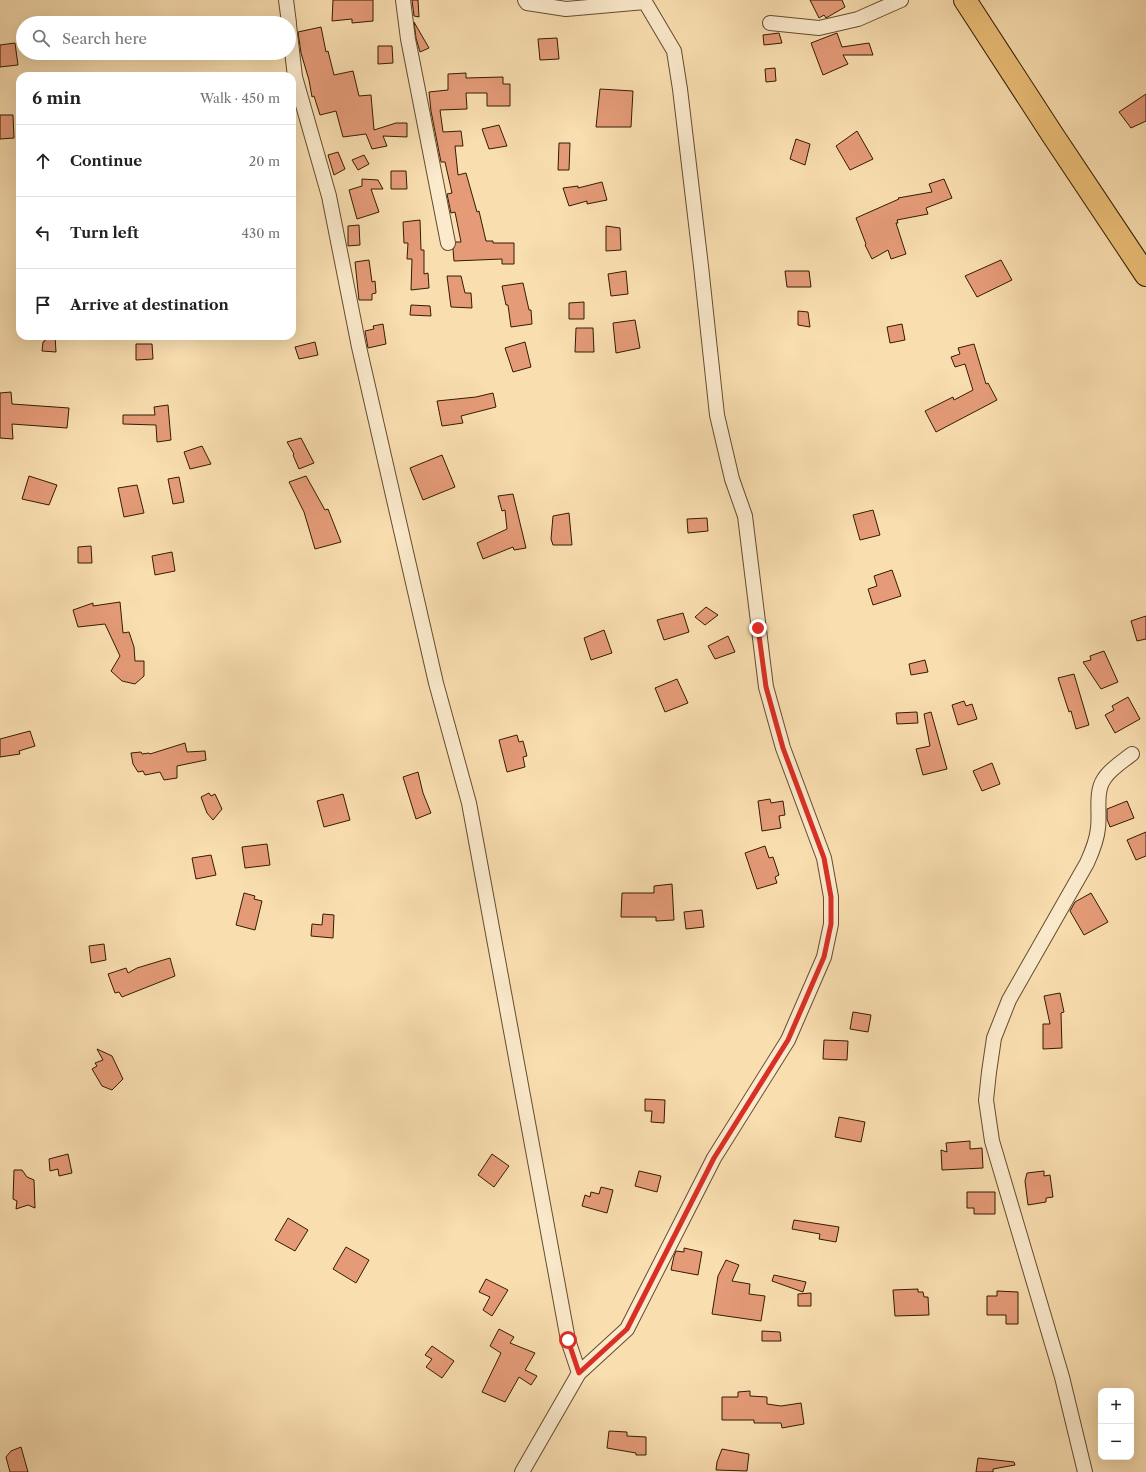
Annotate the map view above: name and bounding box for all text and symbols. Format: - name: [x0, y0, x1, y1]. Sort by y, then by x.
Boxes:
- search box: [16, 16, 296, 60]
- icon: search: [30, 27, 52, 49]
- text: Search here: [62, 29, 147, 48]
- text: 6 min: [32, 88, 81, 108]
- text: Walk · 450 m: [200, 90, 280, 106]
- icon: ahead: [32, 150, 54, 172]
- text: Continue: [70, 151, 142, 170]
- text: 20 m: [249, 153, 280, 169]
- icon: left: [32, 222, 54, 244]
- text: Turn left: [70, 223, 139, 242]
- text: 430 m: [242, 225, 280, 241]
- icon: arrive: [32, 294, 54, 316]
- text: Arrive at destination: [70, 295, 229, 314]
- route end: [749, 619, 767, 637]
- route start: [559, 1331, 577, 1349]
- map controls: [1098, 1388, 1134, 1460]
- button: +: [1098, 1388, 1134, 1424]
- button: −: [1098, 1424, 1134, 1460]

